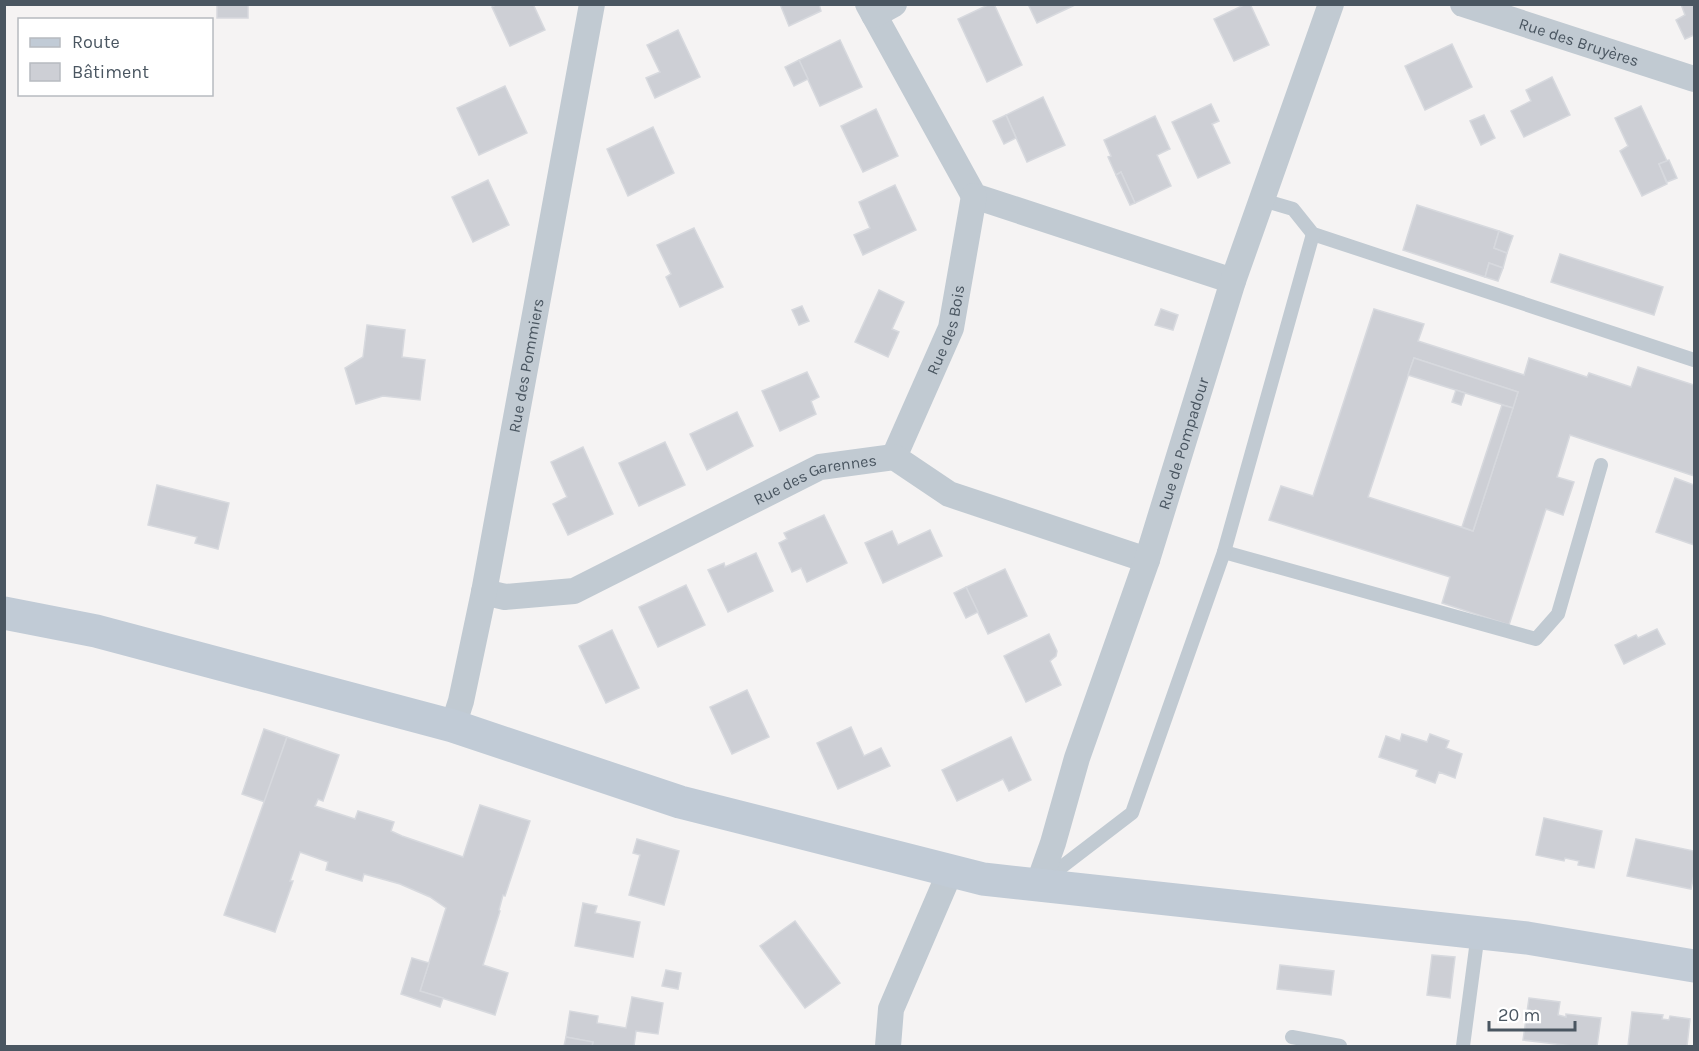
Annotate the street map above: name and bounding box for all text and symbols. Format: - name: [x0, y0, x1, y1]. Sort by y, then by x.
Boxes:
- street label: Rue des Bruyères: [1516, 14, 1641, 70]
- legend: [18, 18, 213, 96]
- text: Route: [72, 31, 120, 53]
- text: Bâtiment: [72, 61, 149, 83]
- street label: Rue des Bois: [923, 283, 968, 378]
- street label: Rue des Pommiers: [504, 297, 548, 434]
- street label: Rue de Pompadour: [1154, 375, 1213, 512]
- street label: Rue des Garennes: [750, 450, 878, 509]
- scale bar: [1489, 994, 1574, 1032]
- text: 20 m: [1498, 1004, 1540, 1026]

